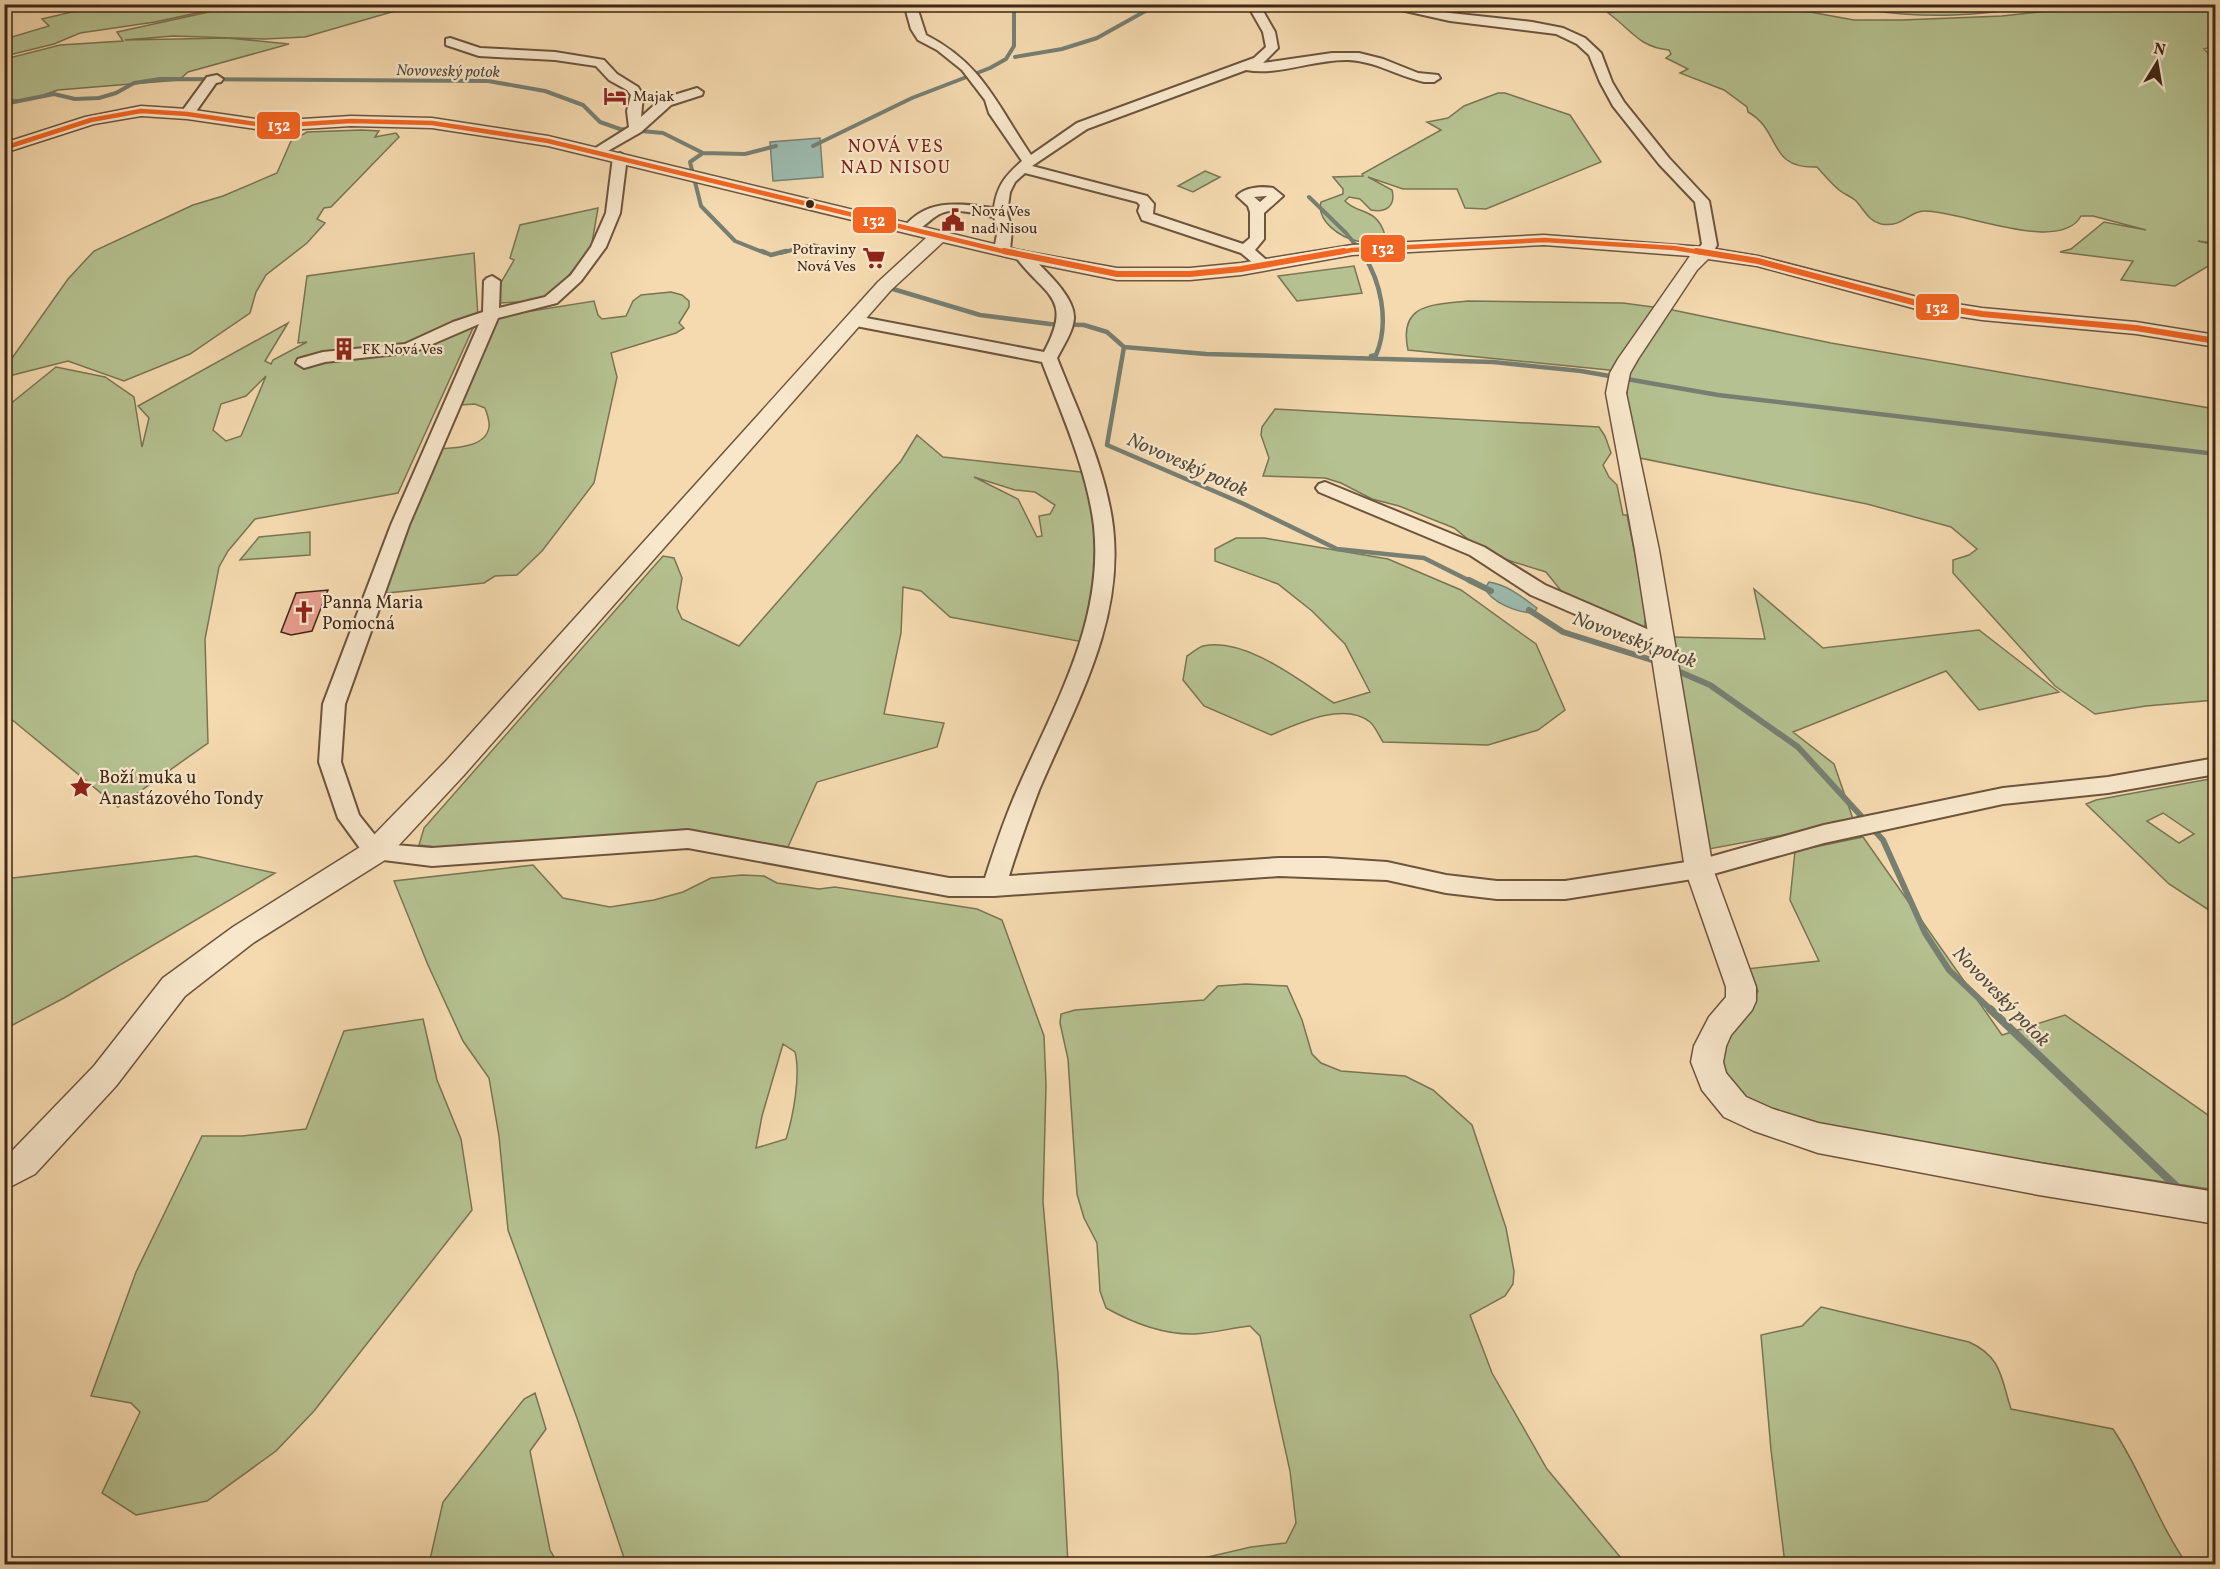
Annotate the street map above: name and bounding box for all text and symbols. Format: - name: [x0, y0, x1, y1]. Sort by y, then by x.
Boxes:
- north arrow: [2127, 33, 2187, 93]
- text: N: [2152, 38, 2168, 62]
- water label: Novoveský potok: [396, 60, 501, 84]
- hotel icon: Majak: [602, 83, 628, 109]
- place label: Majak: [633, 87, 674, 108]
- line badge: 132: [256, 111, 301, 140]
- text: 132: [268, 116, 290, 138]
- district label: NOVÁ VES NAD NISOU: [841, 135, 951, 181]
- unlabelled marker: [804, 198, 816, 210]
- place label: Nová Ves nad Nisou: [971, 202, 1037, 240]
- line badge: 132: [852, 206, 897, 234]
- public building icon: Nová Ves nad Nisou: [940, 207, 966, 233]
- text: 132: [863, 211, 885, 233]
- line badge: 132: [1360, 234, 1406, 263]
- text: 132: [1372, 239, 1394, 261]
- place label: Potraviny Nová Ves: [792, 240, 856, 278]
- supermarket icon: Potraviny Nová Ves: [861, 245, 887, 271]
- line badge: 132: [1915, 293, 1960, 321]
- text: 132: [1926, 298, 1948, 320]
- building icon: FK Nová Ves: [331, 336, 357, 362]
- place label: FK Nová Ves: [362, 340, 443, 361]
- water label: Novoveský potok: [1122, 427, 1252, 505]
- place label: Panna Maria Pomocná: [322, 591, 423, 637]
- church icon: Panna Maria Pomocná: [291, 599, 317, 625]
- water label: Novoveský potok: [1568, 605, 1700, 676]
- place label: Boží muka u Anastázového Tondy: [99, 766, 264, 812]
- place icon: Boží muka u Anastázového Tondy: [68, 774, 94, 800]
- water label: Novoveský potok: [1945, 941, 2056, 1054]

